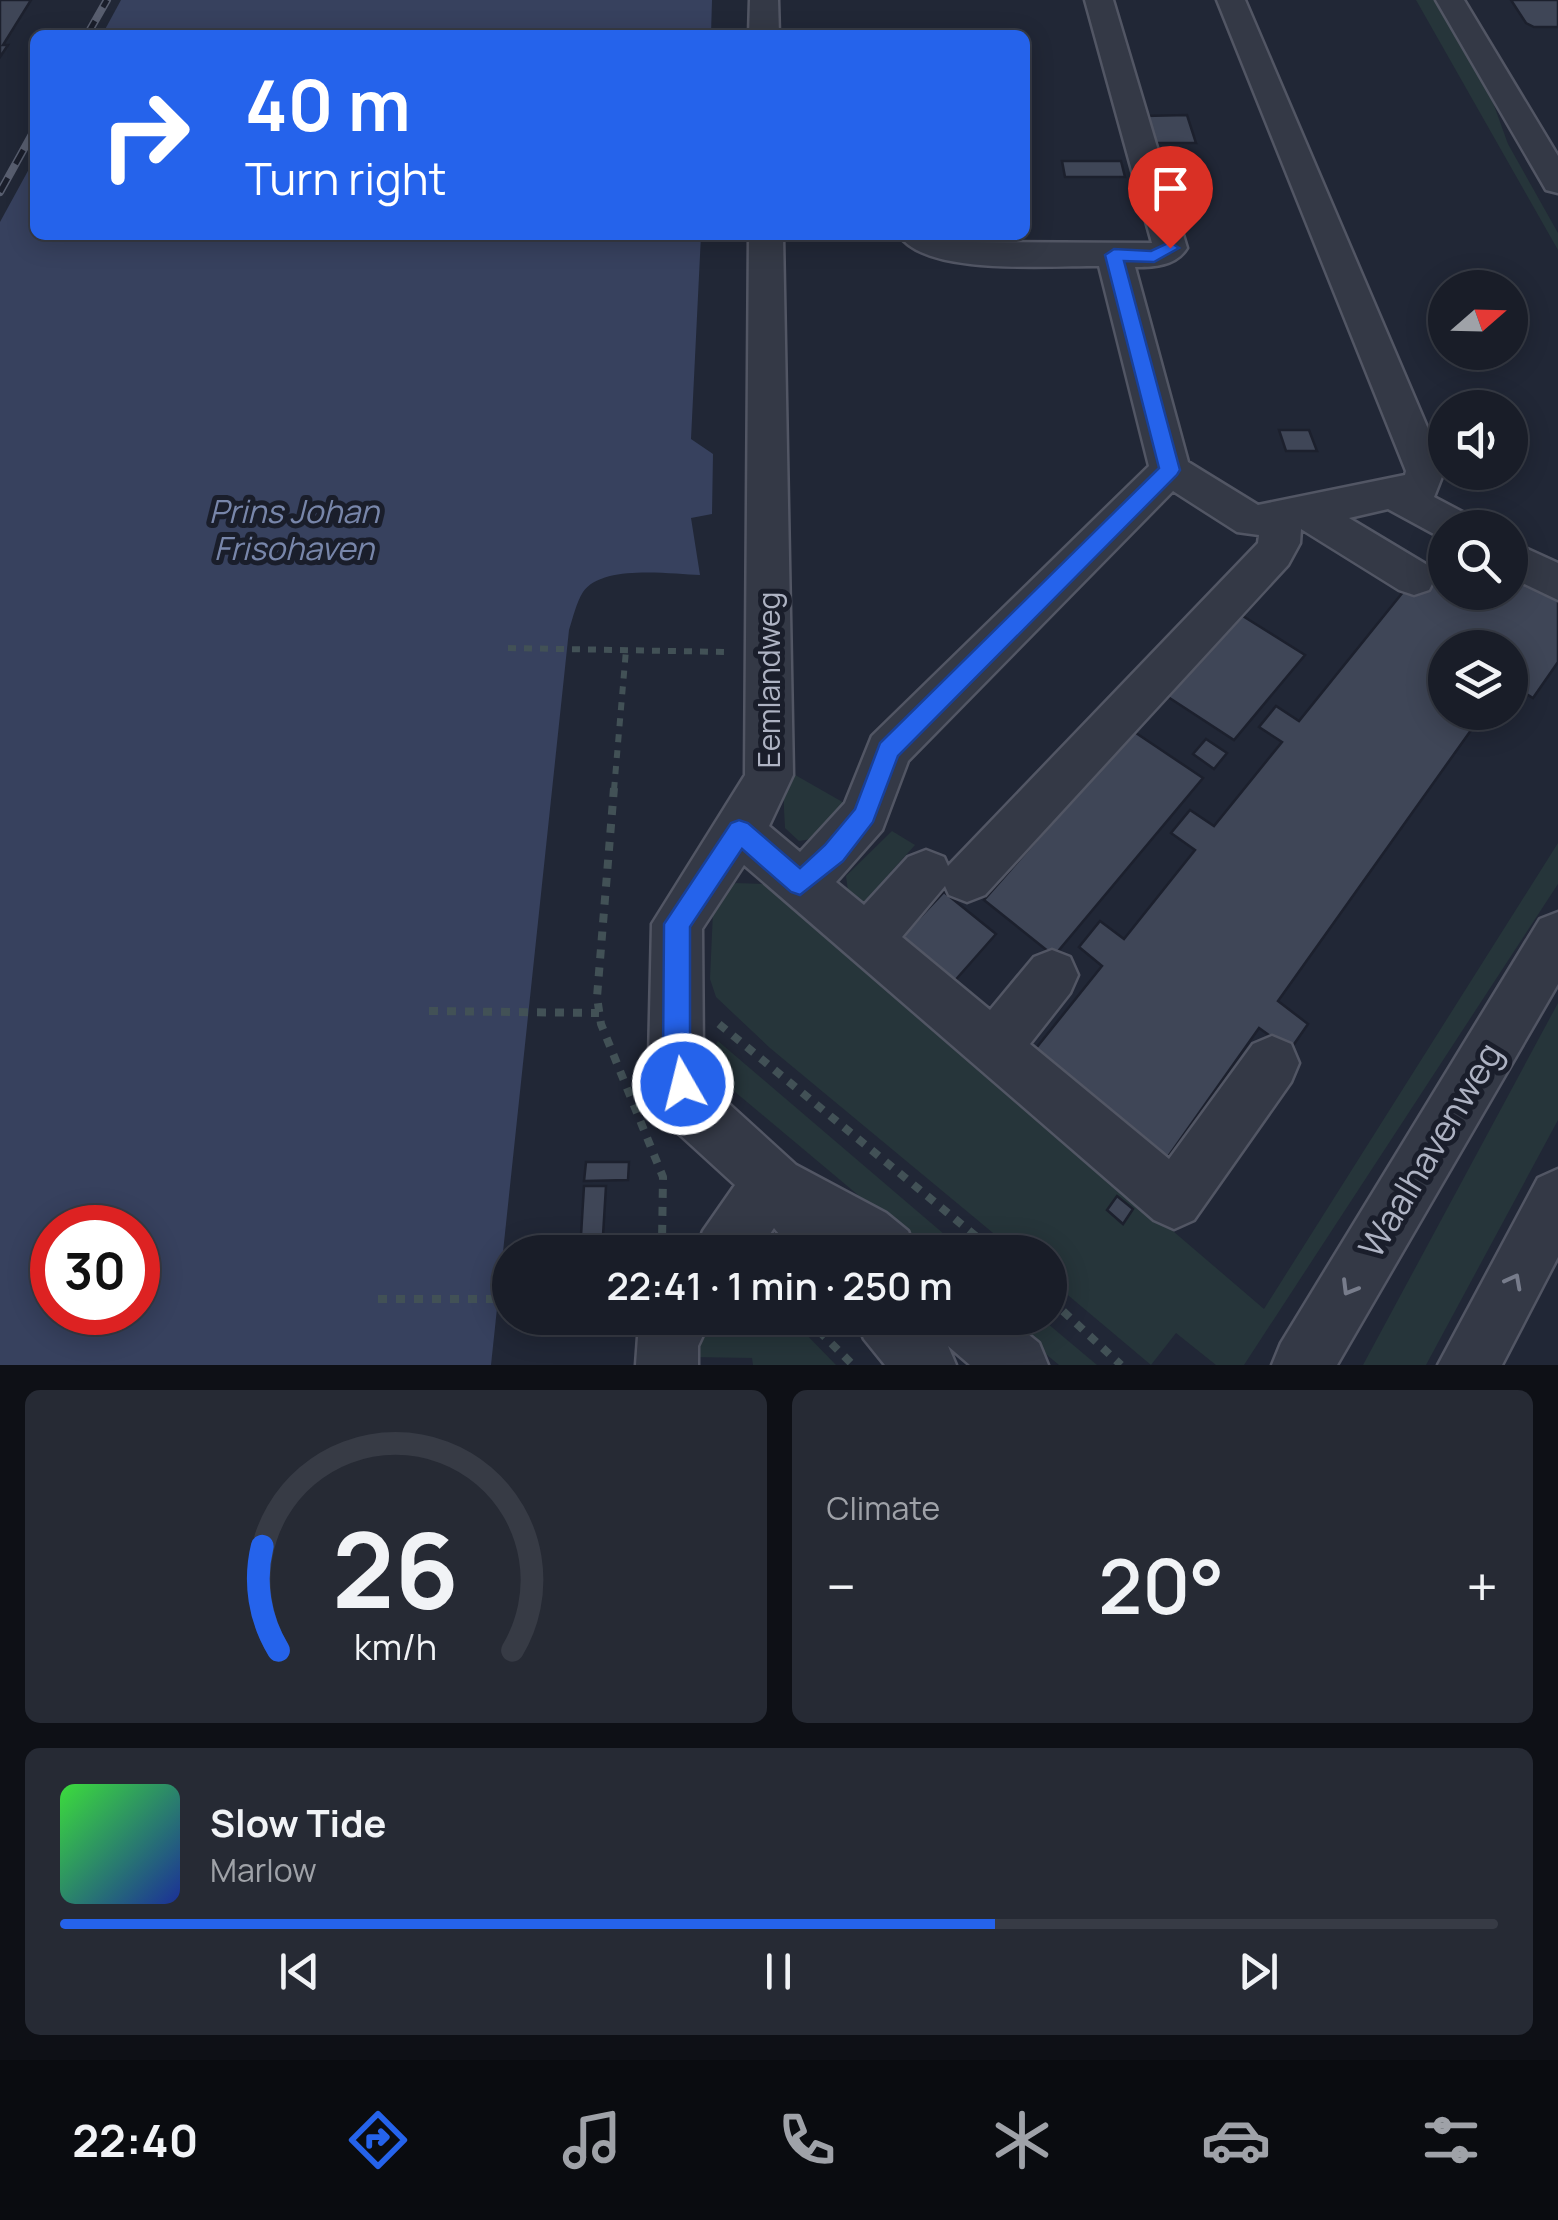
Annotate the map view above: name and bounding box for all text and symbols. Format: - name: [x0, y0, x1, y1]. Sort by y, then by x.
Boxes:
- text: 40 m: [245, 56, 411, 152]
- icon: right: [80, 70, 210, 200]
- pin: [1128, 146, 1213, 249]
- text: Turn right: [245, 147, 446, 209]
- icon: arrive: [1143, 161, 1198, 216]
- north arrow: [1428, 270, 1528, 370]
- map controls: [1428, 270, 1528, 730]
- button: sound: [1428, 390, 1528, 490]
- water label: Prins Johan Frisohaven: [209, 489, 380, 570]
- button: search: [1428, 510, 1528, 610]
- street label: Eemlandweg: [748, 592, 789, 768]
- button: layers: [1428, 630, 1528, 730]
- position arrow: [631, 1032, 735, 1136]
- street label: Waalhavenweg: [1347, 1034, 1513, 1266]
- speed limit sign: 30: [30, 1205, 160, 1335]
- text: 22:41 · 1 min · 250 m: [606, 1259, 953, 1311]
- one-way arrow: [1501, 1274, 1521, 1292]
- one-way arrow: [1342, 1277, 1361, 1295]
- text: Climate: [827, 1486, 940, 1530]
- text: 26: [332, 1497, 459, 1639]
- text: 20°: [1098, 1534, 1224, 1637]
- text: −: [827, 1548, 856, 1624]
- text: +: [1466, 1548, 1498, 1624]
- text: km/h: [354, 1622, 437, 1671]
- text: Slow Tide: [210, 1796, 387, 1848]
- text: Marlow: [210, 1848, 317, 1892]
- icon: previous: [272, 1944, 327, 1999]
- icon: pause: [751, 1944, 806, 1999]
- icon: next: [1231, 1944, 1286, 1999]
- icon: directions: [343, 2105, 413, 2175]
- icon: music: [557, 2105, 627, 2175]
- icon: phone: [772, 2105, 842, 2175]
- icon: climate: [987, 2105, 1057, 2175]
- icon: car: [1201, 2105, 1271, 2175]
- icon: filters: [1416, 2105, 1486, 2175]
- text: 22:40: [72, 2109, 198, 2171]

